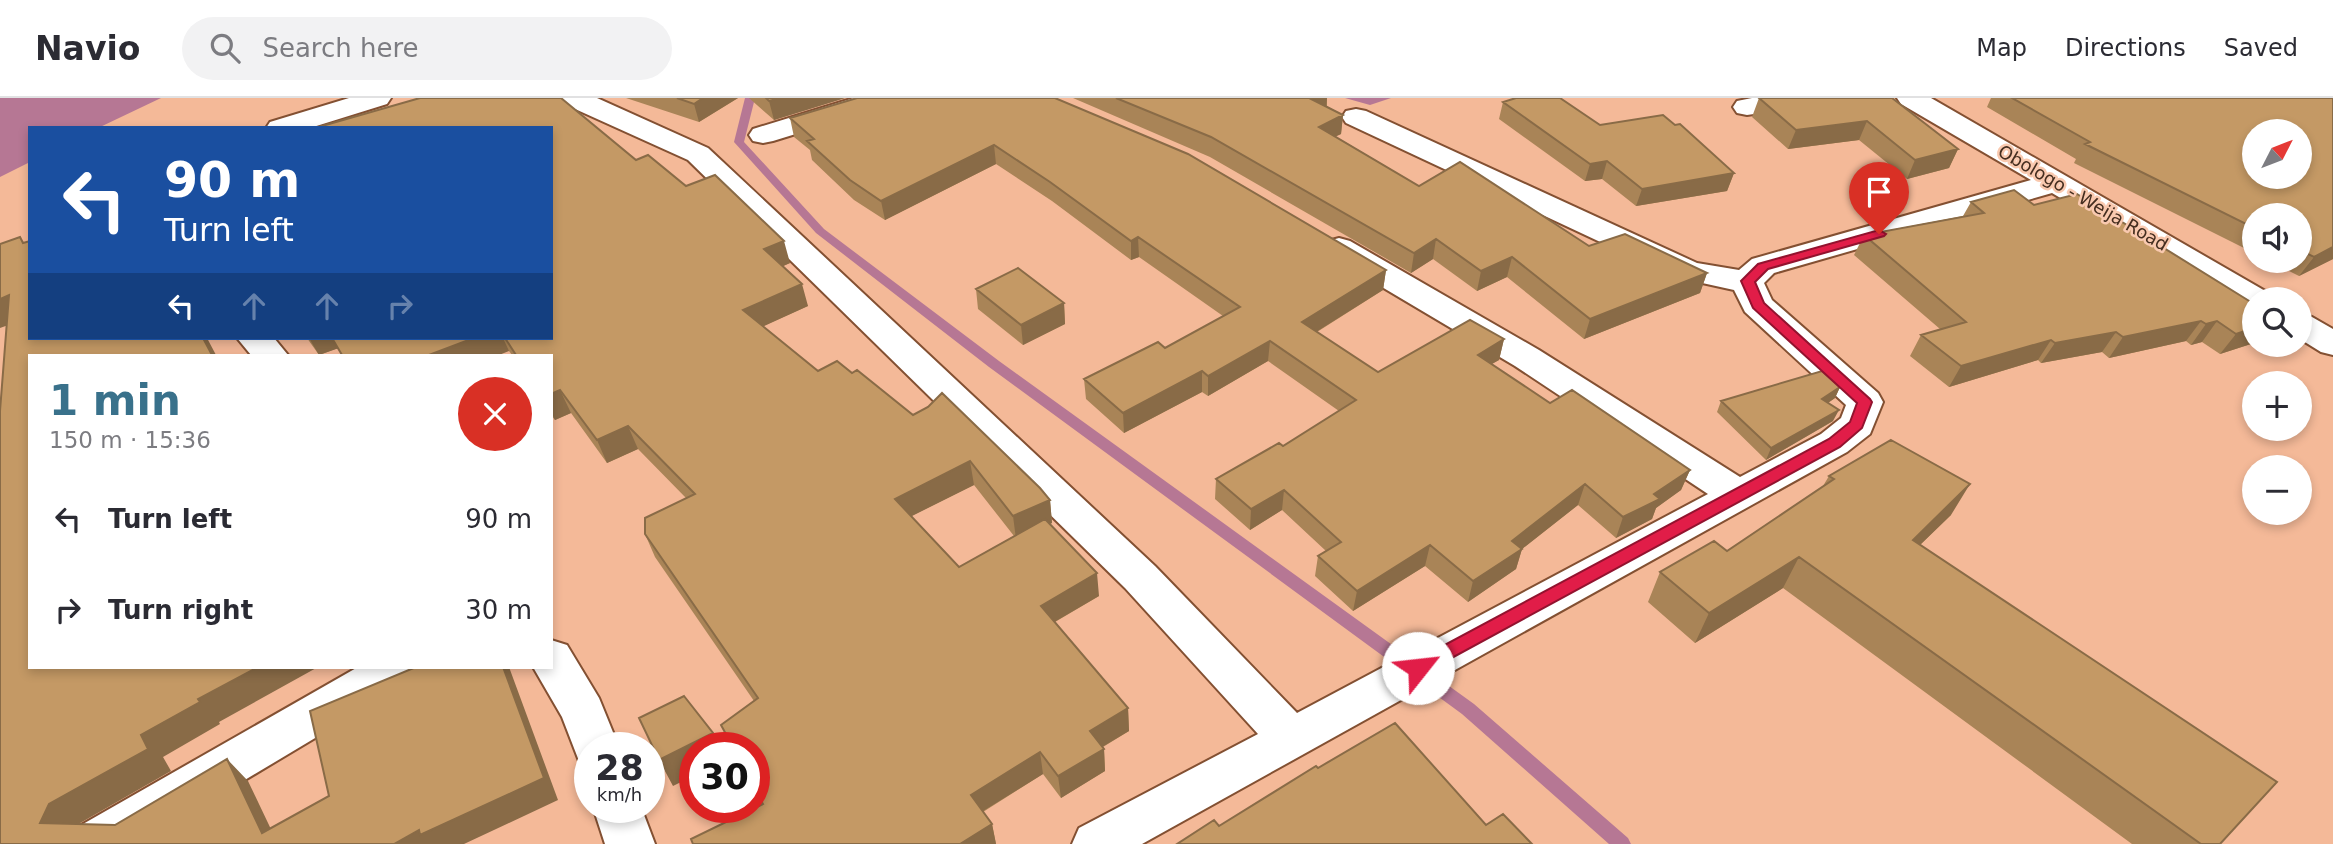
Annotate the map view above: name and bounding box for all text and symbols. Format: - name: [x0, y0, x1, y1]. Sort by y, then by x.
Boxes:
- search box: [182, 17, 672, 80]
- text: Navio: [35, 29, 140, 68]
- icon: search: [206, 29, 244, 67]
- text: Search here: [262, 33, 419, 63]
- text: Map: [1976, 34, 2027, 62]
- text: Directions: [2065, 34, 2186, 62]
- text: Saved: [2224, 34, 2298, 62]
- north arrow: [2242, 119, 2312, 189]
- map controls: [2242, 119, 2312, 525]
- street label: Obologo - Weija Road: [1995, 140, 2172, 255]
- text: 90 m: [164, 152, 300, 209]
- icon: left: [49, 154, 140, 245]
- pin: [1849, 162, 1909, 234]
- icon: arrive: [1860, 173, 1898, 211]
- button: sound: [2242, 203, 2312, 273]
- text: Turn left: [164, 211, 294, 249]
- icon: left: [162, 287, 200, 325]
- icon: ahead: [235, 287, 273, 325]
- icon: ahead: [308, 287, 346, 325]
- icon: right: [381, 287, 419, 325]
- button: search: [2242, 287, 2312, 357]
- button: +: [2242, 371, 2312, 441]
- text: 1 min: [49, 376, 181, 425]
- button: close: [458, 377, 532, 451]
- text: 150 m · 15:36: [49, 427, 211, 453]
- button: −: [2242, 455, 2312, 525]
- icon: left: [49, 500, 87, 538]
- text: Turn left: [108, 504, 232, 534]
- text: 90 m: [465, 504, 532, 534]
- icon: right: [49, 591, 87, 629]
- text: Turn right: [108, 595, 253, 625]
- text: 30 m: [465, 595, 532, 625]
- position arrow: [1381, 631, 1455, 705]
- speed limit sign: 30: [679, 732, 770, 823]
- text: 28: [595, 748, 644, 788]
- text: km/h: [597, 784, 642, 805]

